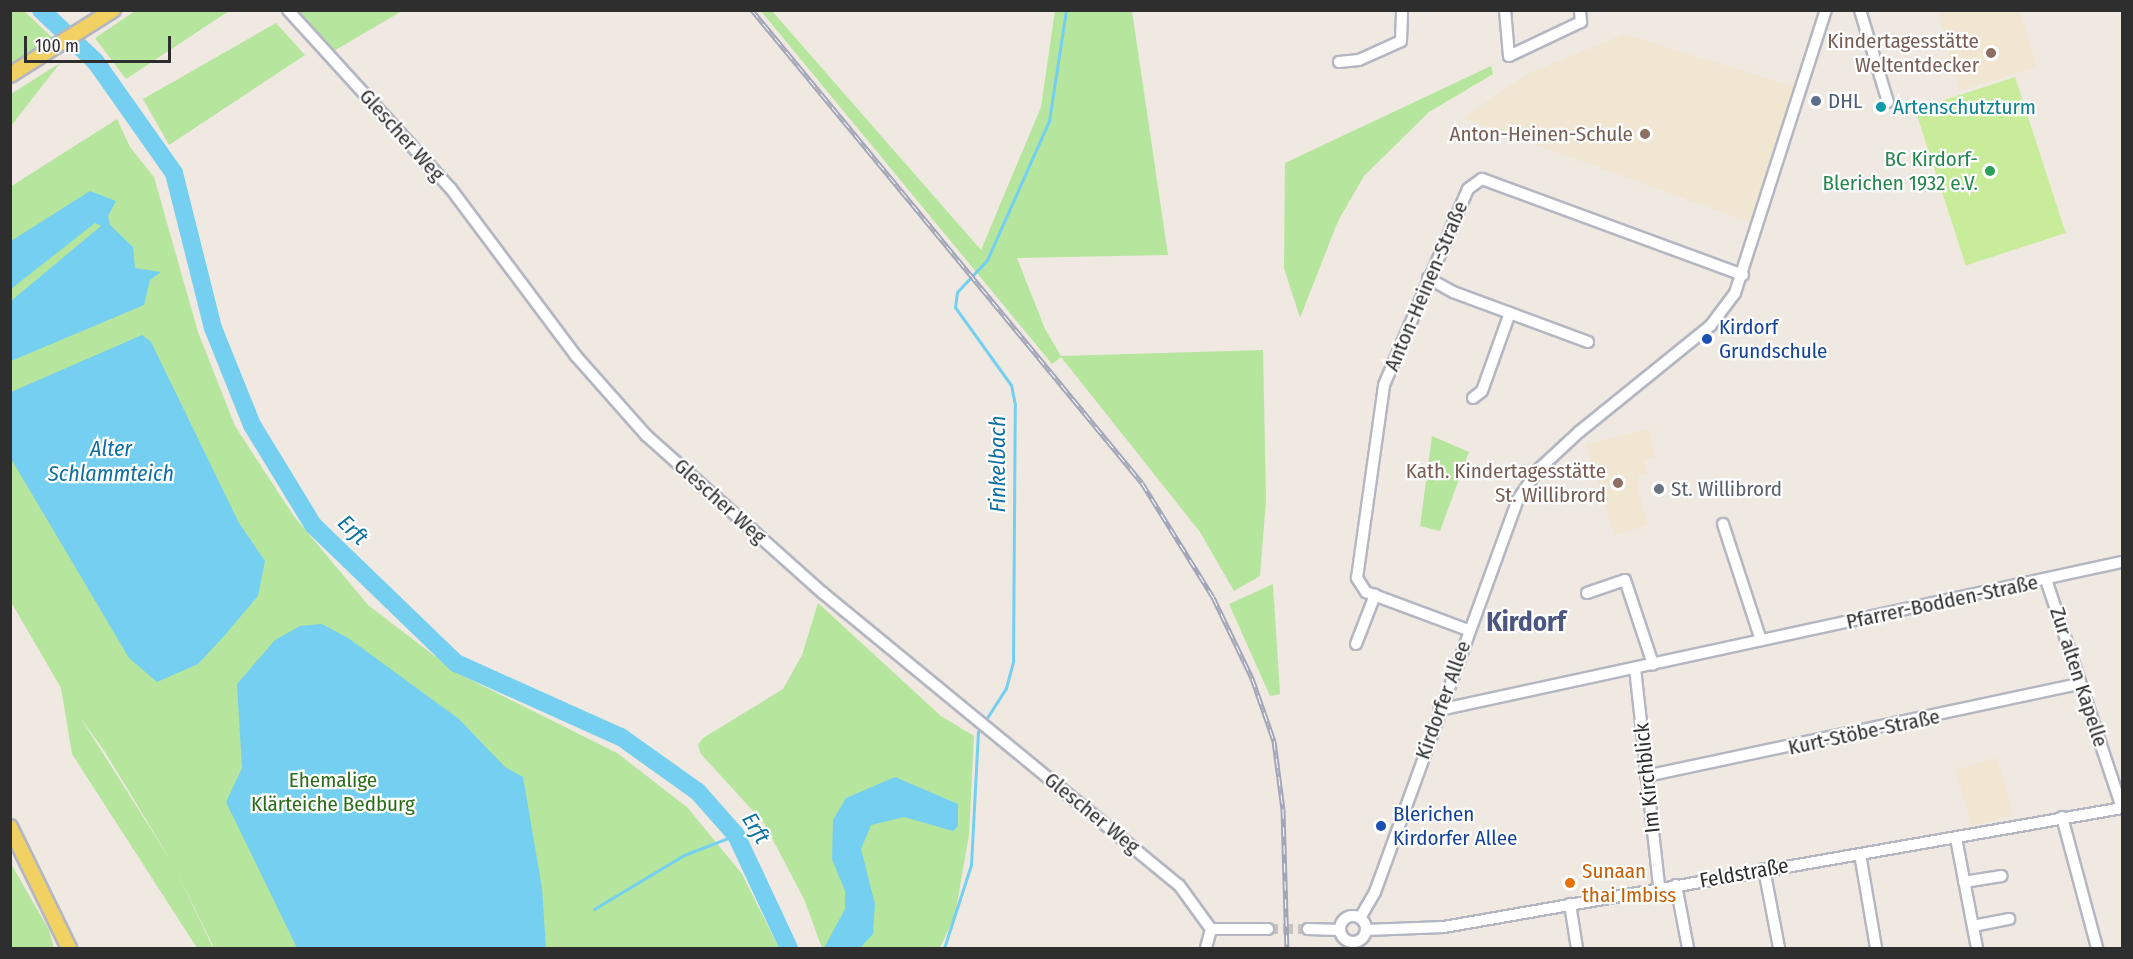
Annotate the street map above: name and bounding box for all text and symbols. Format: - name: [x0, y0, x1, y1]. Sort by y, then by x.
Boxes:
- scale bar: [27, 24, 174, 62]
- place label: Kindertagesstätte Weltentdecker: [1827, 28, 1979, 78]
- text: 100 m: [35, 35, 79, 57]
- marker: Kindertagesstätte Weltentdecker: [1984, 46, 1998, 60]
- street label: Glescher Weg: [354, 84, 450, 186]
- place label: DHL: [1828, 88, 1862, 114]
- marker: DHL: [1809, 94, 1823, 108]
- place label: Artenschutzturm: [1893, 94, 2036, 120]
- marker: Artenschutzturm: [1874, 100, 1888, 114]
- place label: Anton-Heinen-Schule: [1449, 121, 1633, 147]
- marker: Anton-Heinen-Schule: [1638, 127, 1652, 141]
- place label: BC Kirdorf- Blerichen 1932 e.V.: [1823, 146, 1978, 196]
- marker: BC Kirdorf- Blerichen 1932 e.V.: [1983, 164, 1997, 178]
- street label: Anton-Heinen-Straße: [1379, 197, 1473, 375]
- place label: Kirdorf Grundschule: [1719, 314, 1827, 364]
- marker: Kirdorf Grundschule: [1700, 332, 1714, 346]
- water label: Finkelbach: [985, 416, 1011, 512]
- water label: Alter Schlammteich: [48, 435, 174, 487]
- street label: Glescher Weg: [669, 453, 771, 549]
- place label: Kath. Kindertagesstätte St. Willibrord: [1406, 458, 1606, 508]
- marker: Kath. Kindertagesstätte St. Willibrord: [1611, 476, 1625, 490]
- place label: St. Willibrord: [1671, 476, 1782, 502]
- marker: St. Willibrord: [1652, 482, 1666, 496]
- water label: Erft: [332, 510, 374, 550]
- street label: Pfarrer-Bodden-Straße: [1844, 569, 2040, 635]
- street label: Zur alten Kapelle: [2045, 604, 2113, 750]
- district label: Kirdorf: [1486, 607, 1566, 639]
- street label: Kirdorfer Allee: [1410, 637, 1476, 763]
- street label: Kurt-Stöbe-Straße: [1786, 704, 1942, 760]
- street label: Im Kirchblick: [1629, 722, 1665, 834]
- park label: Ehemalige Klärteiche Bedburg: [251, 767, 415, 817]
- street label: Glescher Weg: [1039, 767, 1145, 859]
- place label: Blerichen Kirdorfer Allee: [1393, 801, 1517, 851]
- water label: Erft: [736, 808, 776, 848]
- marker: Blerichen Kirdorfer Allee: [1374, 819, 1388, 833]
- street label: Feldstraße: [1698, 853, 1790, 893]
- place label: Sunaan thai Imbiss: [1582, 858, 1676, 908]
- marker: Sunaan thai Imbiss: [1563, 876, 1577, 890]

